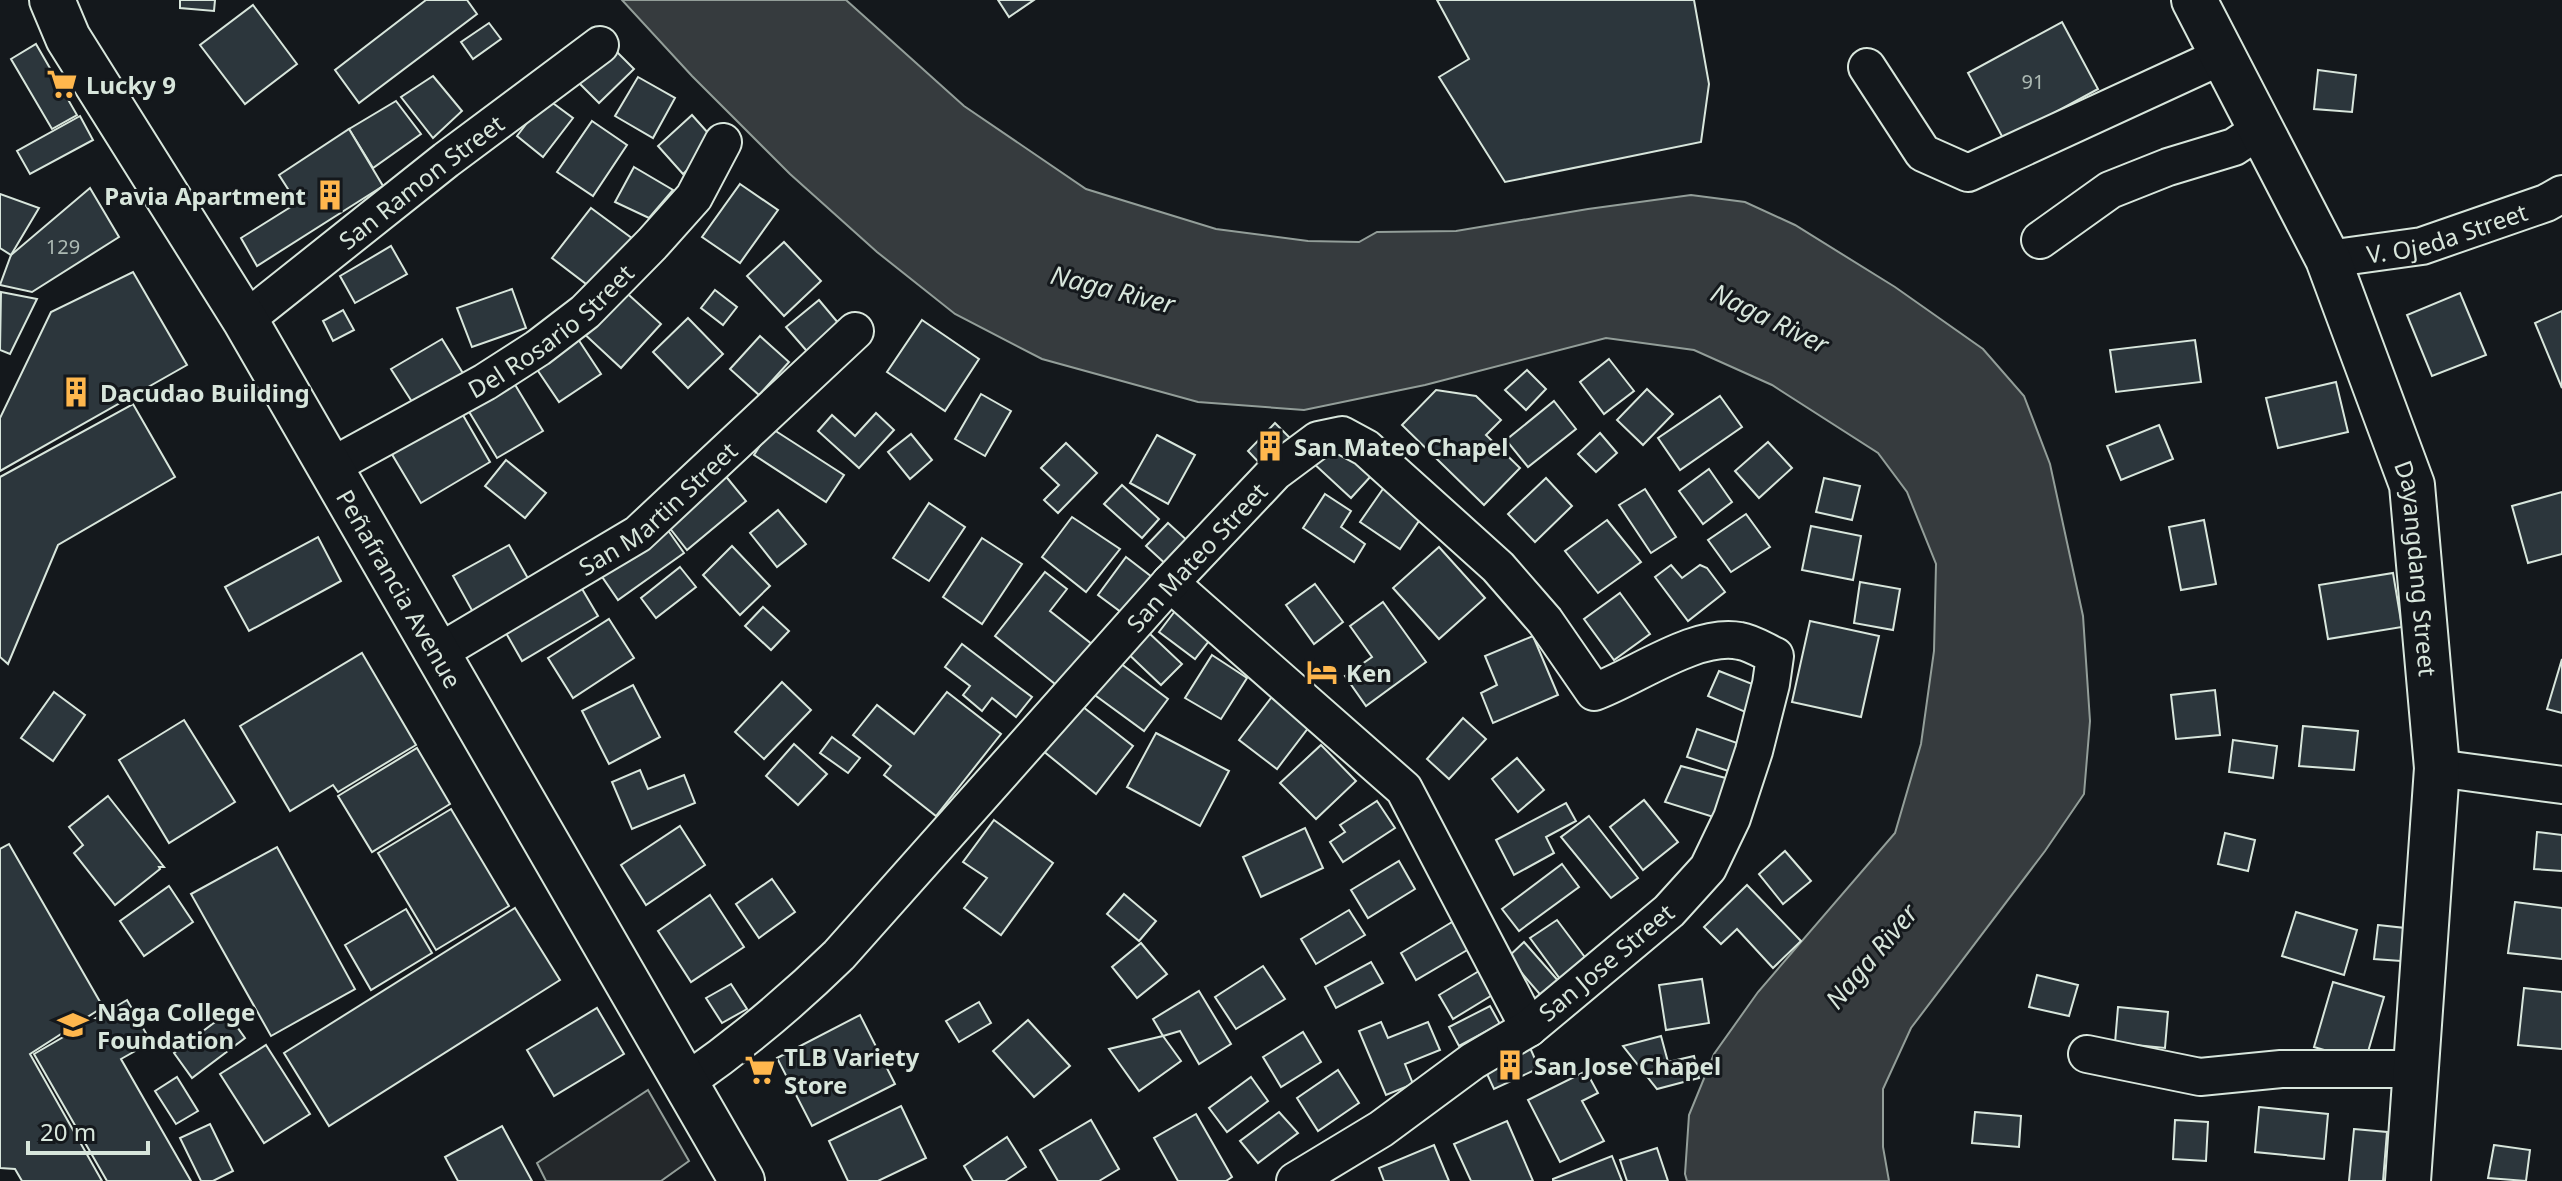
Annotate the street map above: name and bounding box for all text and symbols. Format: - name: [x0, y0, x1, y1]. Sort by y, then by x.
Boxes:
- supermarket icon: Lucky 9: [45, 67, 79, 101]
- place label: Lucky 9: [86, 68, 176, 101]
- house number: 91: [2022, 68, 2044, 95]
- street label: San Ramon Street: [331, 106, 510, 256]
- building icon: Pavia Apartment: [313, 178, 347, 212]
- place label: Pavia Apartment: [104, 179, 306, 212]
- street label: V. Ojeda Street: [2364, 194, 2532, 270]
- house number: 129: [46, 233, 80, 260]
- street label: Del Rosario Street: [462, 256, 641, 405]
- water label: Naga River: [1047, 256, 1180, 322]
- water label: Naga River: [1705, 274, 1836, 363]
- building icon: Dacudao Building: [59, 375, 93, 409]
- place label: Dacudao Building: [100, 376, 310, 409]
- building icon: San Mateo Chapel: [1253, 429, 1287, 463]
- place label: San Mateo Chapel: [1294, 430, 1508, 463]
- street label: San Martin Street: [572, 434, 744, 582]
- street label: Dayangdang Street: [2388, 455, 2445, 678]
- street label: San Mateo Street: [1118, 474, 1274, 638]
- street label: Peñafrancia Avenue: [330, 483, 470, 694]
- hotel icon: Ken: [1305, 655, 1339, 689]
- place label: Ken: [1346, 656, 1392, 689]
- street label: San Jose Street: [1531, 895, 1681, 1028]
- water label: Naga River: [1816, 895, 1927, 1016]
- place label: Naga College Foundation: [97, 995, 255, 1056]
- school or university icon: Naga College Foundation: [56, 1008, 90, 1042]
- place label: TLB Variety Store: [784, 1040, 920, 1101]
- building icon: San Jose Chapel: [1493, 1048, 1527, 1082]
- place label: San Jose Chapel: [1534, 1049, 1721, 1082]
- supermarket icon: TLB Variety Store: [743, 1053, 777, 1087]
- scale bar: [28, 1105, 148, 1155]
- text: 20 m: [40, 1115, 96, 1148]

